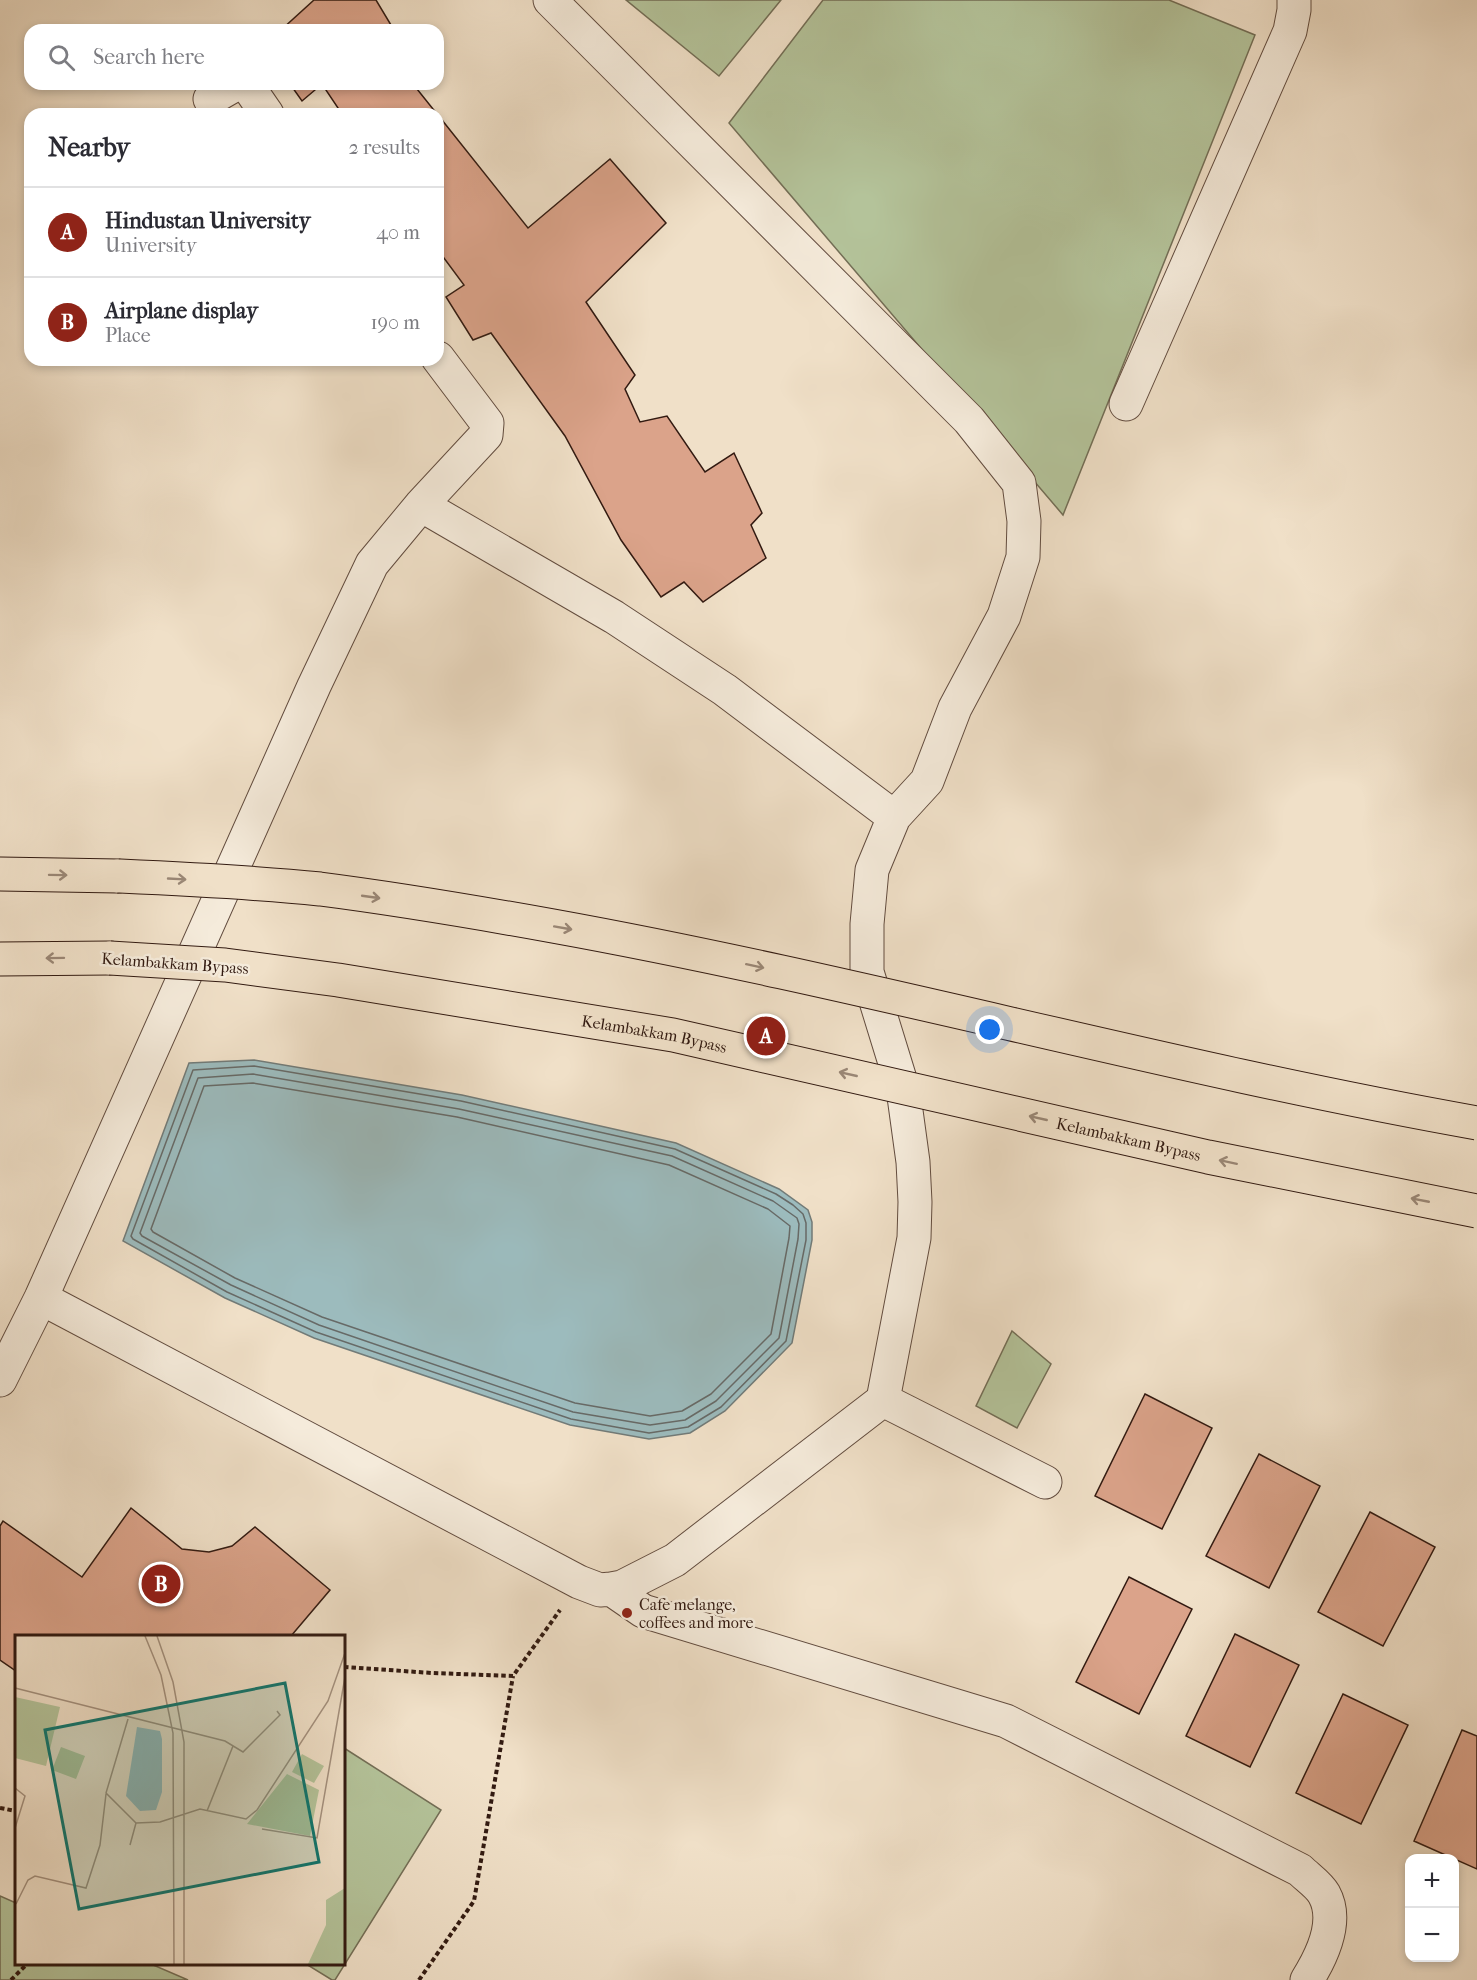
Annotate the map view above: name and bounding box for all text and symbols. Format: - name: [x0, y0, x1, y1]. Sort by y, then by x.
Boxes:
- search box: [24, 24, 444, 90]
- icon: search: [45, 41, 78, 74]
- text: Search here: [93, 44, 205, 70]
- text: Nearby: [48, 132, 130, 163]
- text: 2 results: [349, 136, 420, 159]
- text: Hindustan University: [105, 208, 310, 234]
- text: A: [61, 221, 74, 244]
- text: 40 m: [376, 221, 420, 244]
- text: University: [105, 234, 197, 257]
- text: Airplane display: [105, 298, 258, 324]
- text: B: [61, 311, 74, 334]
- text: 190 m: [370, 311, 420, 334]
- text: Place: [105, 324, 151, 347]
- one-way arrow: [48, 869, 68, 881]
- one-way arrow: [166, 873, 186, 884]
- one-way arrow: [361, 891, 380, 902]
- one-way arrow: [553, 923, 573, 934]
- street label: Kelambakkam Bypass: [101, 949, 249, 978]
- one-way arrow: [45, 952, 65, 964]
- one-way arrow: [744, 961, 764, 972]
- street label: Kelambakkam Bypass: [580, 1011, 729, 1057]
- pin: A: [746, 1014, 786, 1058]
- your location: [975, 1015, 1004, 1044]
- one-way arrow: [839, 1068, 859, 1079]
- one-way arrow: [1029, 1112, 1049, 1123]
- street label: Kelambakkam Bypass: [1054, 1114, 1203, 1165]
- one-way arrow: [1219, 1156, 1239, 1167]
- one-way arrow: [1410, 1194, 1430, 1205]
- pin: B: [142, 1562, 180, 1606]
- place label: Cafe melange, coffees and more: [639, 1595, 753, 1632]
- marker: Cafe melange, coffees and more: [620, 1606, 634, 1620]
- inset map: [15, 1635, 345, 1965]
- map controls: [1405, 1854, 1459, 1962]
- button: +: [1405, 1854, 1459, 1908]
- button: −: [1405, 1908, 1459, 1962]

